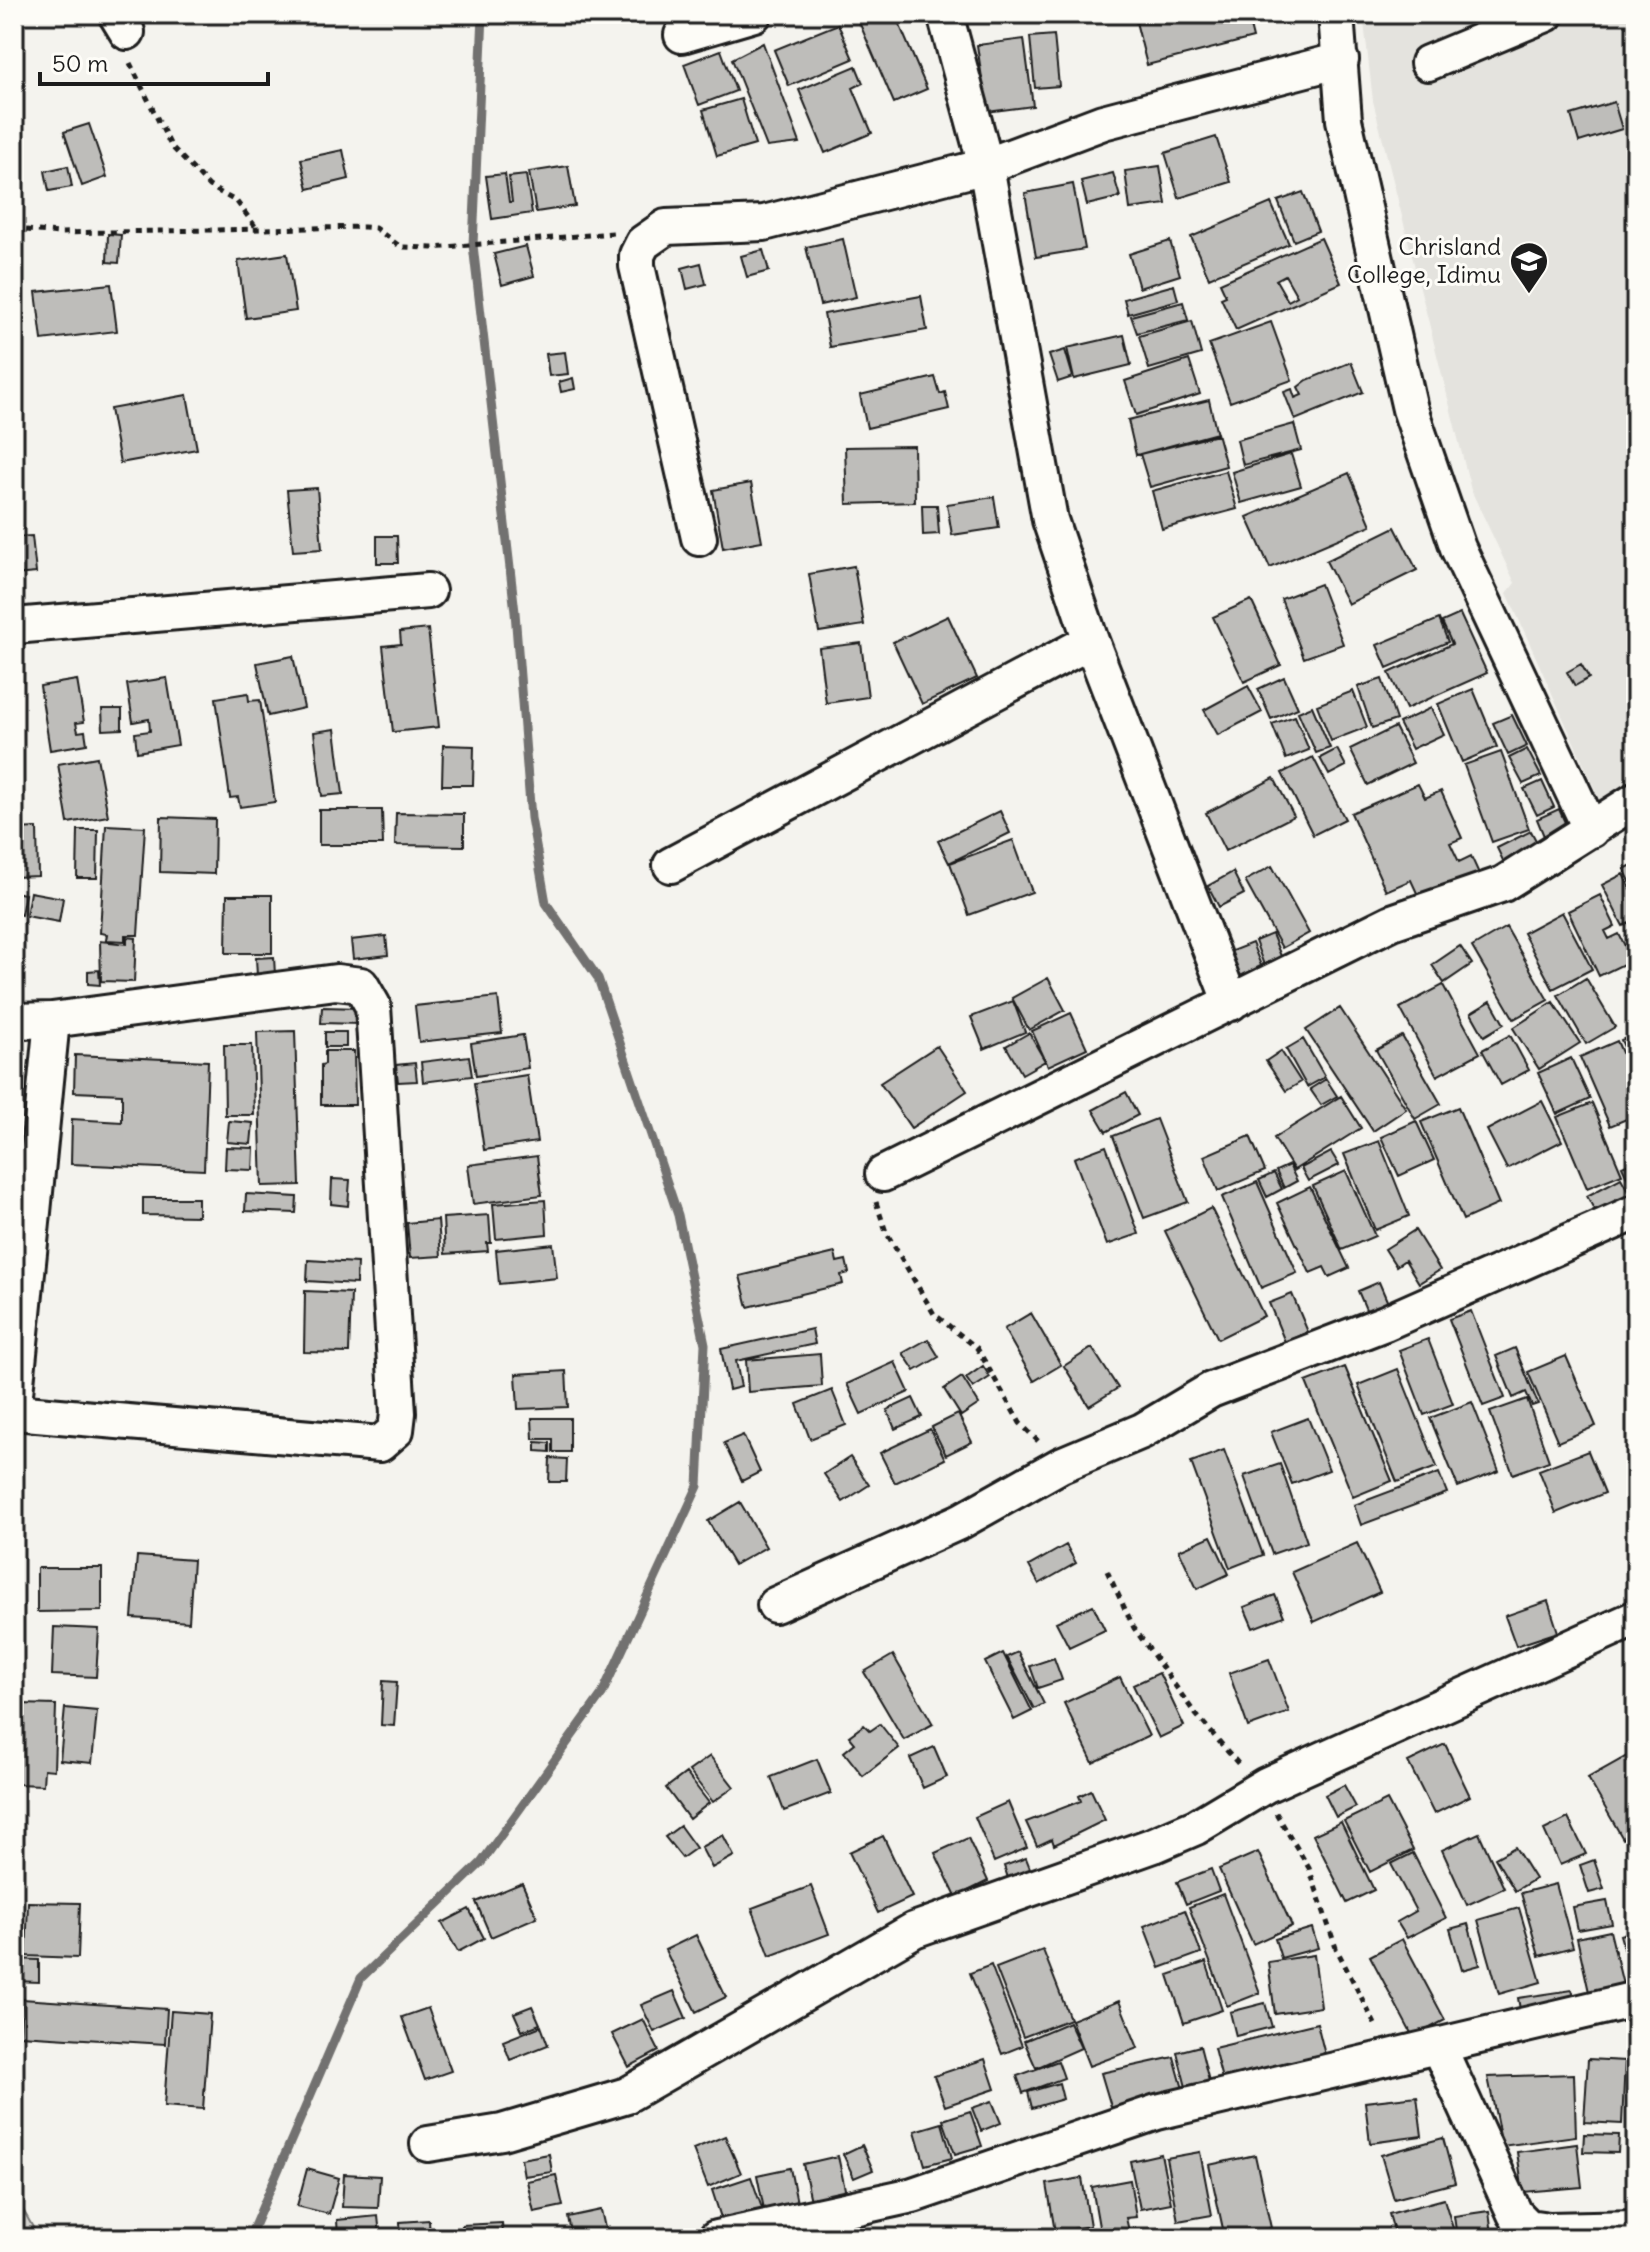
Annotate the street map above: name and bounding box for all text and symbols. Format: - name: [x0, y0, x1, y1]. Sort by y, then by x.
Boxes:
- scale bar: [40, 36, 268, 86]
- text: 50 m: [52, 48, 108, 78]
- place label: Chrisland College, Idimu: [1347, 231, 1501, 289]
- school or university icon: Chrisland College, Idimu: [1508, 240, 1550, 295]

